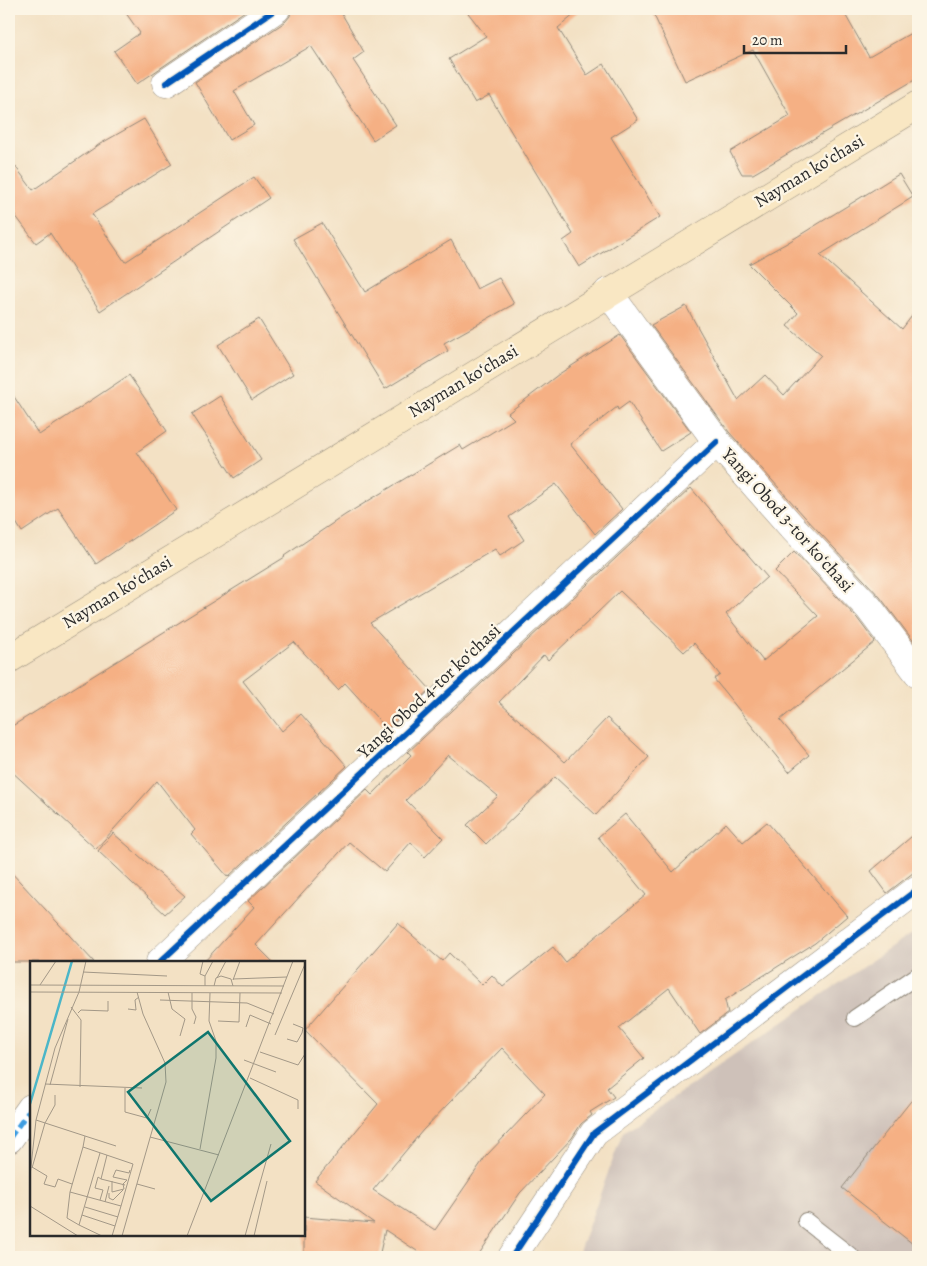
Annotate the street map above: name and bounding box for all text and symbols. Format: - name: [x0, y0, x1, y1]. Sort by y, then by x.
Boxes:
- scale bar: [744, 22, 847, 54]
- text: 20 m: [752, 30, 783, 50]
- street label: Nayman koʻchasi: [750, 129, 868, 213]
- street label: Nayman koʻchasi: [404, 339, 522, 423]
- street label: Yangi Obod 3-tor koʻchasi: [716, 442, 859, 597]
- street label: Nayman koʻchasi: [58, 550, 176, 634]
- street label: Yangi Obod 4-tor koʻchasi: [352, 618, 506, 764]
- inset map: [30, 961, 305, 1236]

